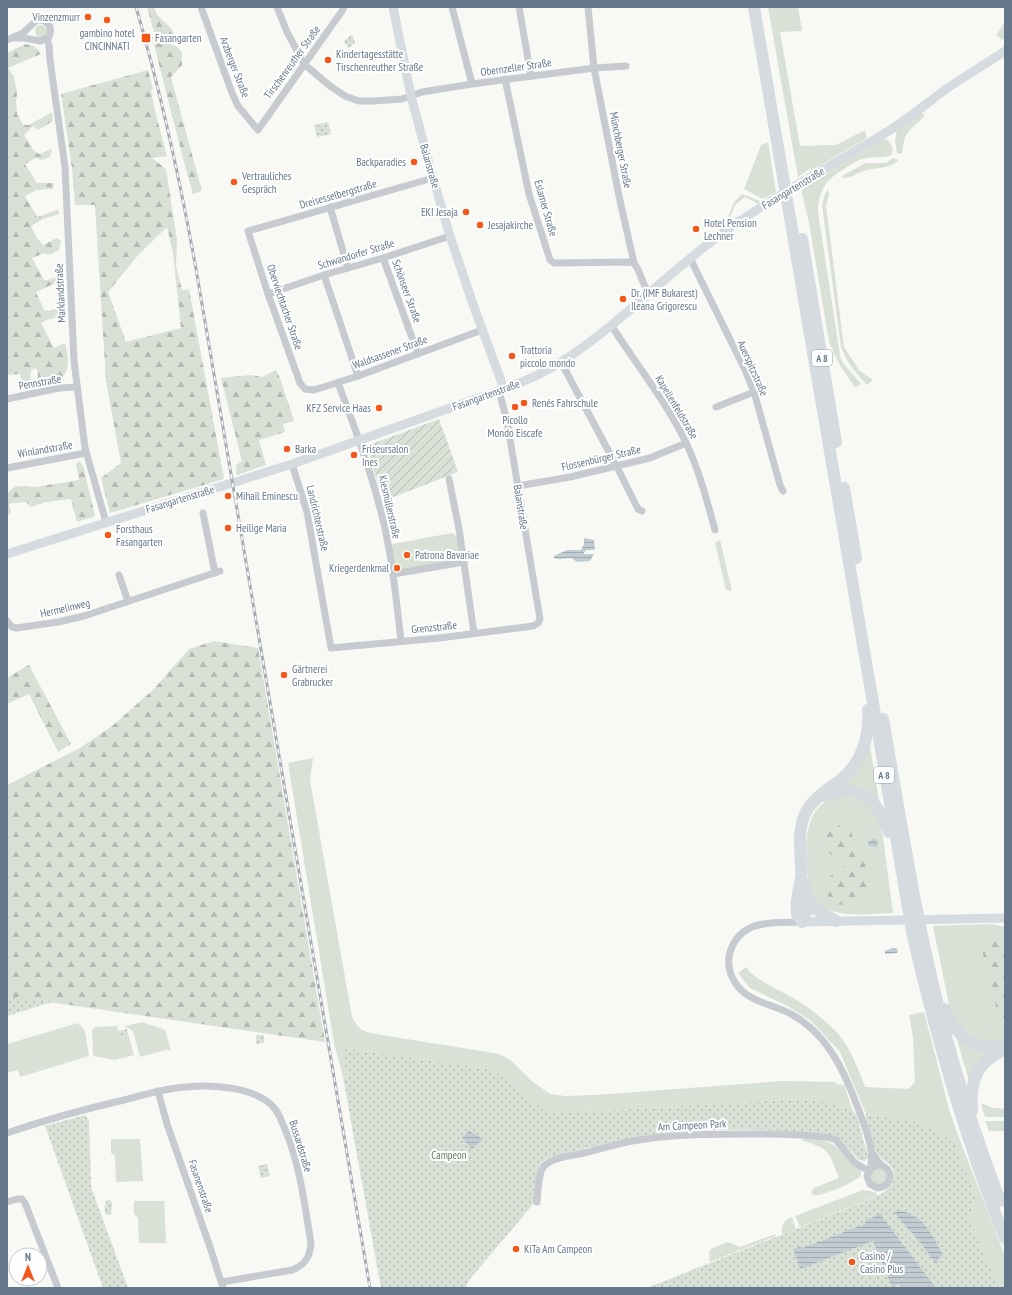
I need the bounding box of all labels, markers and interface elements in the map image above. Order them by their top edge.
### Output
place label: Vinzenzmurr [32,10,80,24]
marker: Vinzenzmurr [83,12,93,22]
marker: gambino hotel CINCINNATI [102,15,112,25]
street label: Tirschenreuther Straße [261,22,324,101]
place label: gambino hotel CINCINNATI [79,26,135,53]
place label: Fasangarten [155,31,202,45]
marker: Fasangarten [140,32,152,44]
street label: Arzberger Straße [217,35,253,100]
place label: Kindertagesstätte Tirschenreuther Straße [336,47,424,74]
marker: Kindertagesstätte Tirschenreuther Straße [323,55,333,65]
street label: Obernzeller Straße [480,55,553,79]
street label: Münchberger Straße [607,111,635,190]
street label: Balanstraße [417,142,443,190]
place label: Backparadies [356,155,406,169]
marker: Backparadies [409,157,419,167]
street label: Fasangartenstraße [759,164,827,212]
place label: Vertrauliches Gespräch [241,169,292,196]
street label: Dreisesselbergstraße [298,176,379,212]
marker: Vertrauliches Gespräch [229,177,239,187]
street label: Eslarner Straße [531,178,561,238]
place label: EKI Jesaja [421,205,458,219]
marker: EKI Jesaja [461,207,471,217]
place label: Hotel Pension Lechner [704,216,757,243]
place label: Jesajakirche [487,218,534,232]
marker: Jesajakirche [475,220,485,230]
marker: Hotel Pension Lechner [691,224,701,234]
street label: Schwandorfer Straße [316,236,396,272]
street label: Schönseer Straße [389,258,425,325]
street label: Oberviechtacher Straße [264,262,306,352]
street label: Marklandstraße [51,263,69,323]
place label: Dr. (IMF Bukarest) Ileana Grigorescu [631,286,698,313]
marker: Dr. (IMF Bukarest) Ileana Grigorescu [618,294,628,304]
street label: Waldsassener Straße [351,332,430,372]
street label: Auerspitzstraße [735,338,772,398]
place label: Trattoria piccolo mondo [520,343,576,370]
road number: A 8 [812,350,832,366]
marker: Trattoria piccolo mondo [507,351,517,361]
street label: Pennstraße [18,371,63,393]
street label: Kapellenfeldstraße [652,372,702,442]
street label: Fasangartenstraße [450,376,522,414]
place label: Renés Fahrschule [532,396,598,410]
marker: Renés Fahrschule [519,398,529,408]
place label: KFZ Service Haas [306,401,371,415]
marker: Picollo Mondo Eiscafe [510,402,520,412]
marker: KFZ Service Haas [374,403,384,413]
place label: Picollo Mondo Eiscafe [488,413,543,440]
street label: Winlandstraße [17,437,74,461]
place label: Barka [295,442,316,456]
place label: Friseursalon Ines [362,442,408,469]
street label: Flossenbürger Straße [560,442,642,474]
marker: Barka [282,444,292,454]
marker: Friseursalon Ines [349,450,359,460]
street label: Kiesmüllerstraße [376,474,404,541]
street label: Fasangartenstraße [144,482,216,516]
street label: Balanstraße [511,483,532,531]
street label: Landrichterstraße [304,484,332,553]
place label: Mihail Eminescu [236,489,298,503]
marker: Mihail Eminescu [223,491,233,501]
place label: Heilige Maria [236,521,287,535]
place label: Forsthaus Fasangarten [116,522,163,549]
marker: Heilige Maria [223,523,233,533]
marker: Forsthaus Fasangarten [103,530,113,540]
place label: Patrona Bavariae [415,548,479,562]
marker: Patrona Bavariae [402,550,412,560]
place label: Kriegerdenkmal [329,561,389,575]
marker: Kriegerdenkmal [392,563,402,573]
street label: Hermelinweg [39,595,91,621]
street label: Grenzstraße [410,618,458,636]
place label: Gärtnerei Grabrucker [292,662,333,689]
marker: Gärtnerei Grabrucker [279,670,289,680]
road number: A 8 [874,767,894,783]
street label: Am Campeon Park [657,1116,727,1134]
street label: Bussardstraße [286,1118,316,1174]
park label: Campeon [431,1148,467,1162]
street label: Fasanenstraße [185,1158,217,1215]
place label: KiTa Am Campeon [524,1242,592,1256]
marker: KiTa Am Campeon [511,1244,521,1254]
north arrow [8,1247,48,1287]
place label: Casino / Casino Plus [860,1249,904,1276]
text: N [25,1250,31,1264]
marker: Casino / Casino Plus [847,1257,857,1267]

